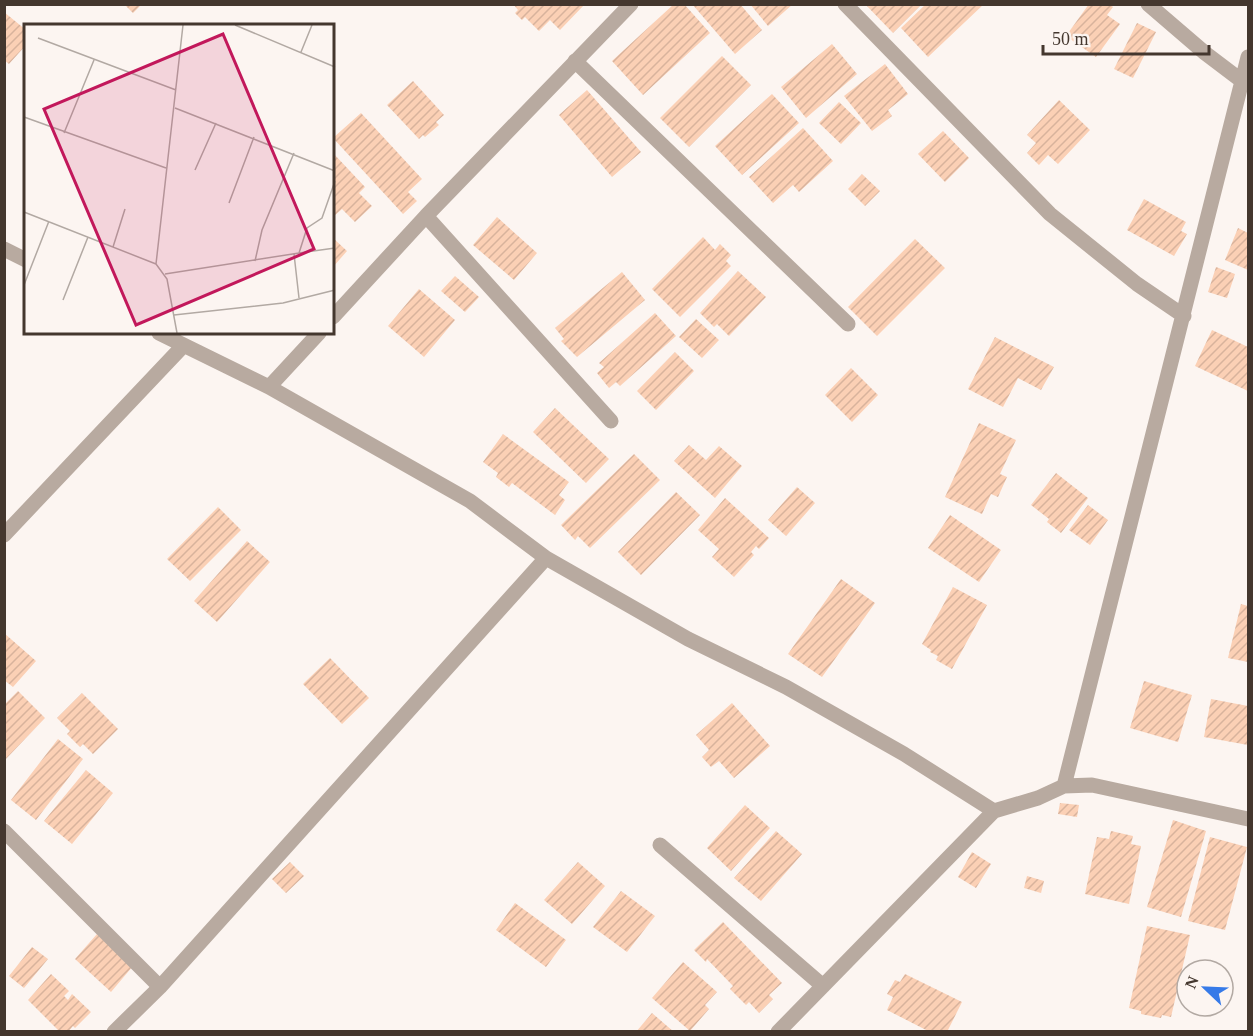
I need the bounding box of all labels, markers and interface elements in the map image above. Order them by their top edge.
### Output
scale bar [1043,18,1210,56]
inset map [24,24,334,334]
text: 50 m [1052,29,1089,49]
north arrow [1175,958,1235,1018]
text: N [1182,973,1202,991]

